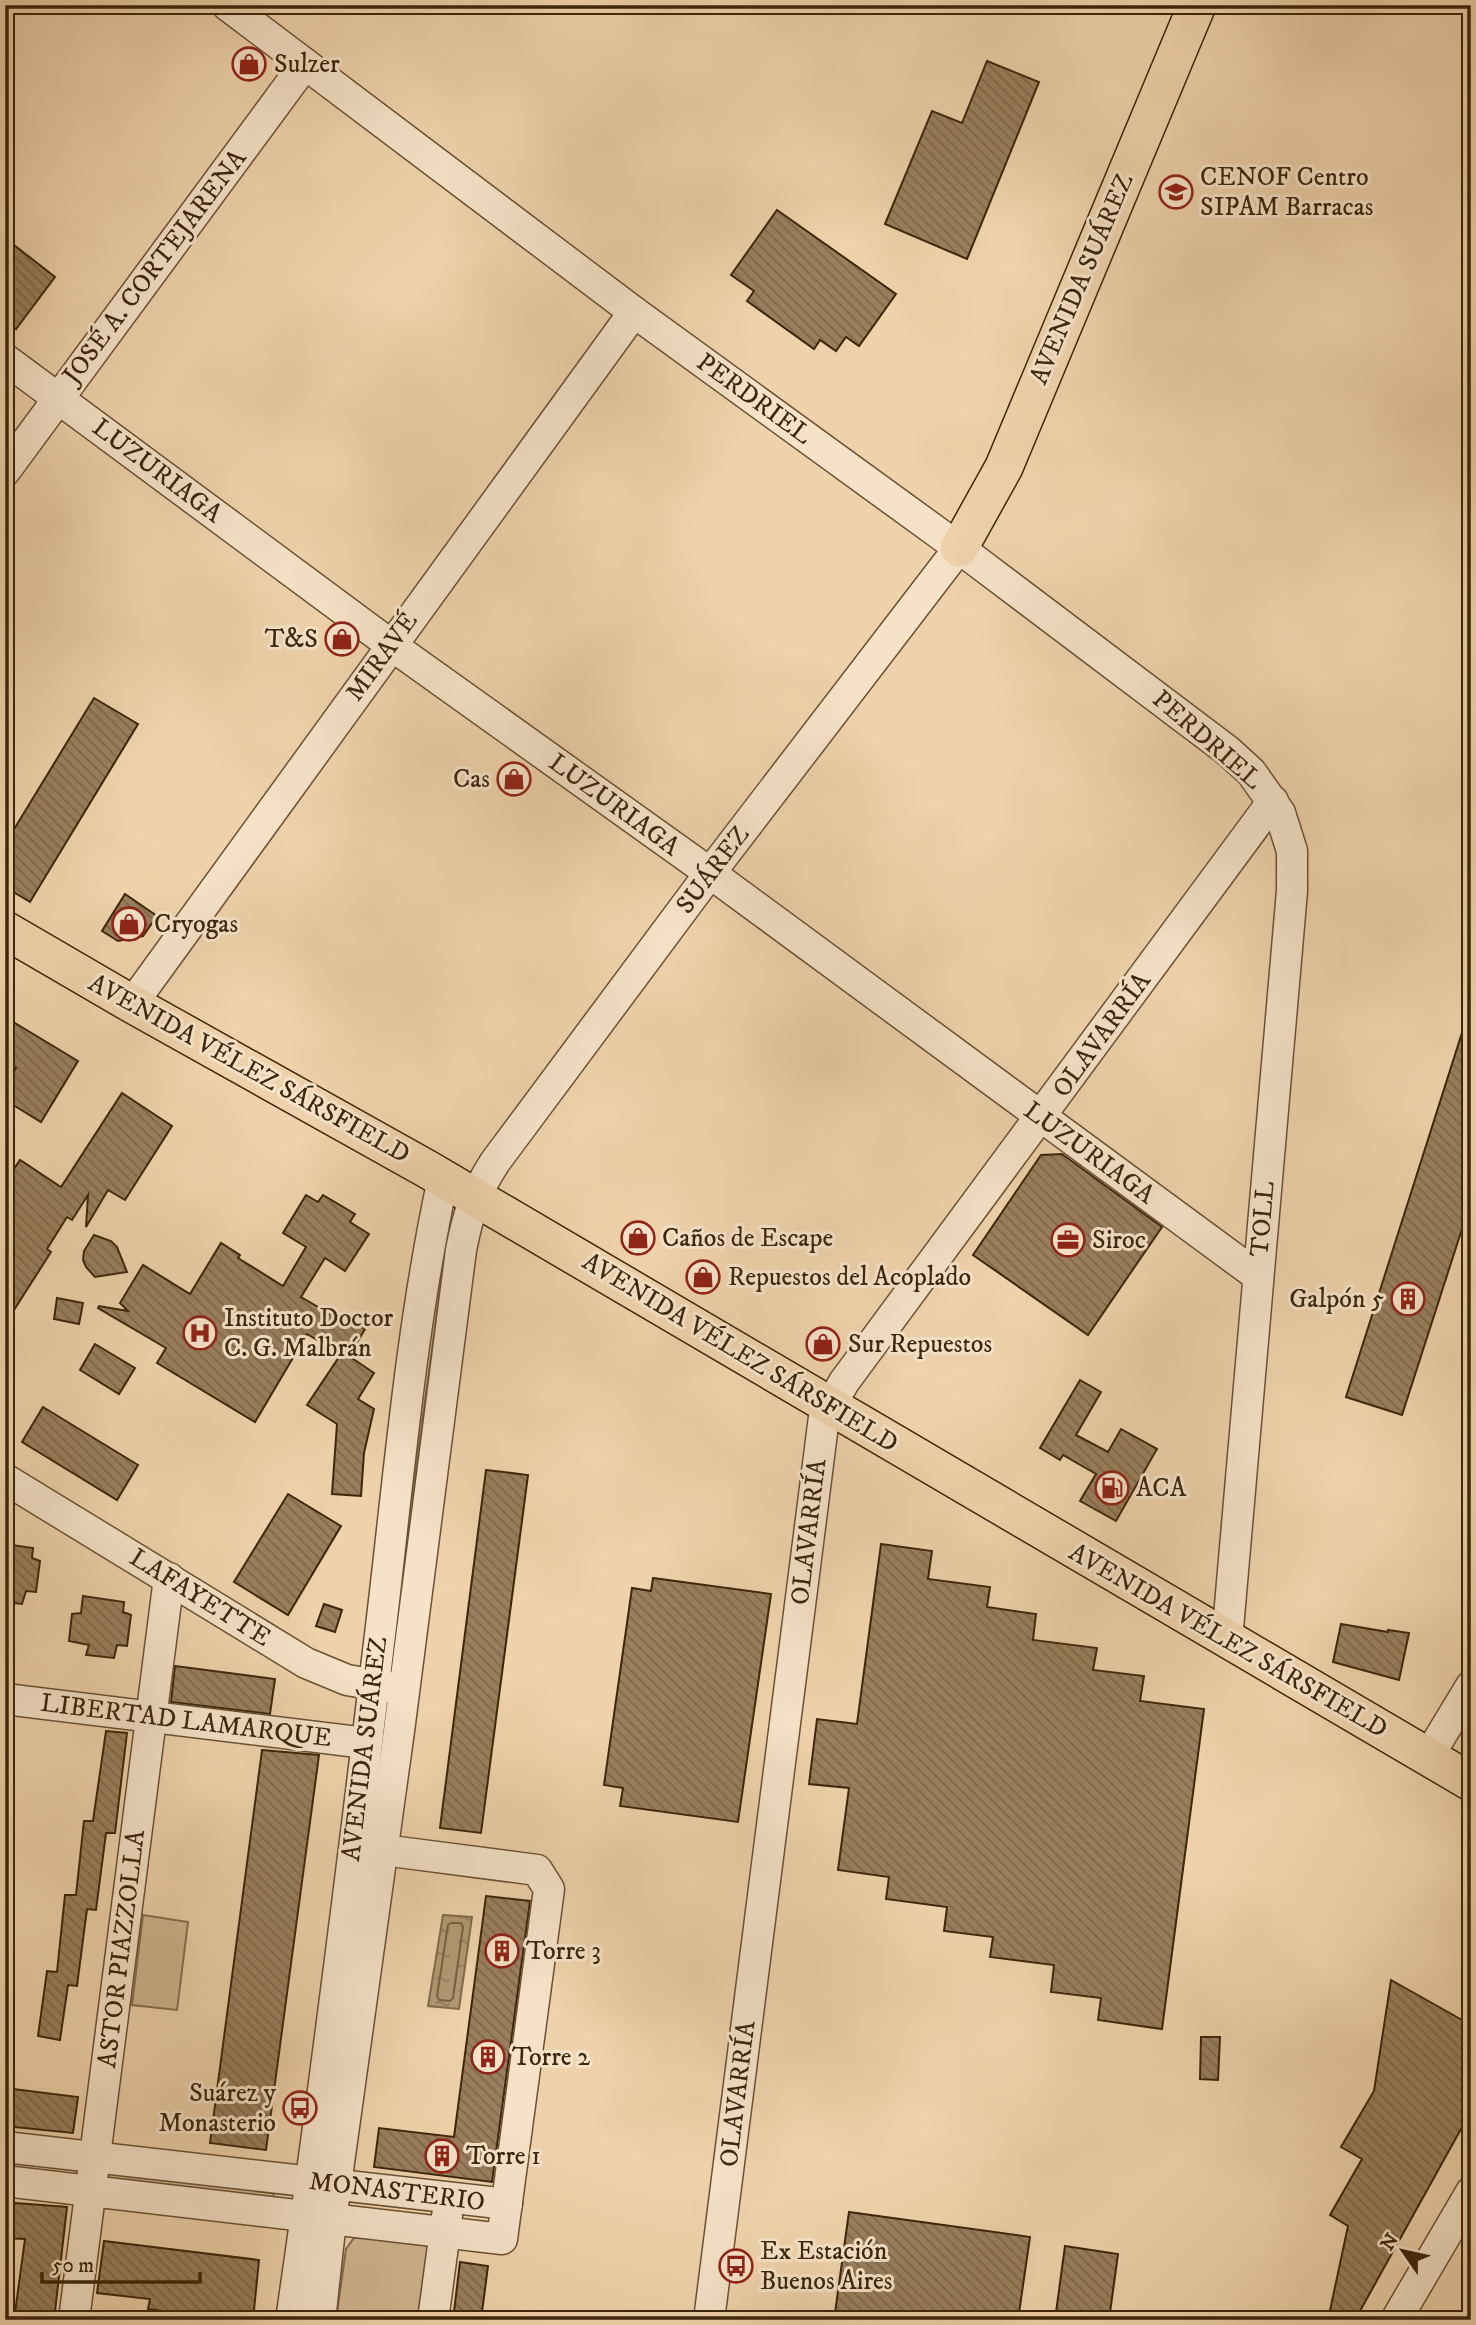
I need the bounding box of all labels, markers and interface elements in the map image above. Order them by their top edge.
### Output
shop icon: Sulzer [230,45,268,83]
place label: Sulzer [274,48,340,81]
street label: JOSÉ A. CORTEJARENA [55,143,254,393]
place label: CENOF Centro SIPAM Barracas [1200,161,1373,224]
street label: AVENIDA SUÁREZ [1022,168,1141,389]
school or university icon: CENOF Centro SIPAM Barracas [1157,173,1195,211]
street label: PERDRIEL [690,346,819,452]
street label: LUZURIAGA [85,411,229,531]
street label: MIRAVÉ [339,606,425,708]
shop icon: T&S [323,620,361,658]
place label: T&S [265,623,318,656]
street label: PERDRIEL [1145,683,1269,797]
street label: LUZURIAGA [542,746,686,864]
shop icon: Cas [495,760,533,798]
place label: Cas [453,763,490,796]
street label: SUÁREZ [668,819,757,921]
shop icon: Cryogas [110,905,148,943]
place label: Cryogas [154,908,238,941]
street label: OLAVARRÍA [1045,965,1159,1104]
street label: AVENIDA VÉLEZ SÁRSFIELD [82,966,416,1171]
street label: LUZURIAGA [1017,1094,1161,1212]
street label: TOLL [1243,1180,1283,1258]
shop icon: Caños de Escape [619,1219,657,1257]
office icon: Siroc [1049,1221,1087,1259]
place label: Caños de Escape [662,1222,833,1255]
place label: Siroc [1092,1224,1146,1257]
street label: AVENIDA VÉLEZ SÁRSFIELD [576,1245,904,1461]
shop icon: Repuestos del Acoplado [684,1258,722,1296]
place label: Repuestos del Acoplado [728,1261,971,1294]
building icon: Galpón 5 [1389,1280,1427,1318]
place label: Galpón 5 [1289,1283,1384,1316]
place label: Instituto Doctor C. G. Malbrán [224,1302,393,1365]
hospital icon: Instituto Doctor C. G. Malbrán [181,1314,219,1352]
shop icon: Sur Repuestos [804,1325,842,1363]
place label: Sur Repuestos [848,1328,992,1361]
street label: OLAVARRÍA [783,1457,834,1607]
fuel station icon: ACA [1093,1469,1131,1507]
place label: ACA [1136,1472,1187,1505]
street label: AVENIDA VÉLEZ SÁRSFIELD [1063,1535,1394,1746]
street label: LAFAYETTE [123,1541,277,1655]
street label: AVENIDA SUÁREZ [334,1635,395,1863]
street label: LIBERTAD LAMARQUE [39,1687,333,1755]
street label: ASTOR PIAZZOLLA [91,1828,153,2070]
building icon: Torre 3 [483,1932,521,1970]
place label: Torre 3 [526,1935,601,1968]
street label: OLAVARRÍA [712,2019,763,2169]
building icon: Torre 2 [469,2038,507,2076]
place label: Torre 2 [512,2041,590,2074]
place label: Suárez y Monasterio [159,2077,277,2140]
bus stop icon: Suárez y Monasterio [281,2089,319,2127]
building icon: Torre 1 [423,2137,461,2175]
place label: Torre 1 [466,2140,541,2173]
street label: MONASTERIO [307,2165,487,2219]
north arrow [1368,2216,1438,2286]
text: N [1376,2229,1404,2255]
place label: Ex Estación Buenos Aires [760,2235,893,2298]
scale bar [42,2241,200,2285]
bus stop icon: Ex Estación Buenos Aires [717,2247,755,2285]
text: 50 m [52,2253,94,2279]

